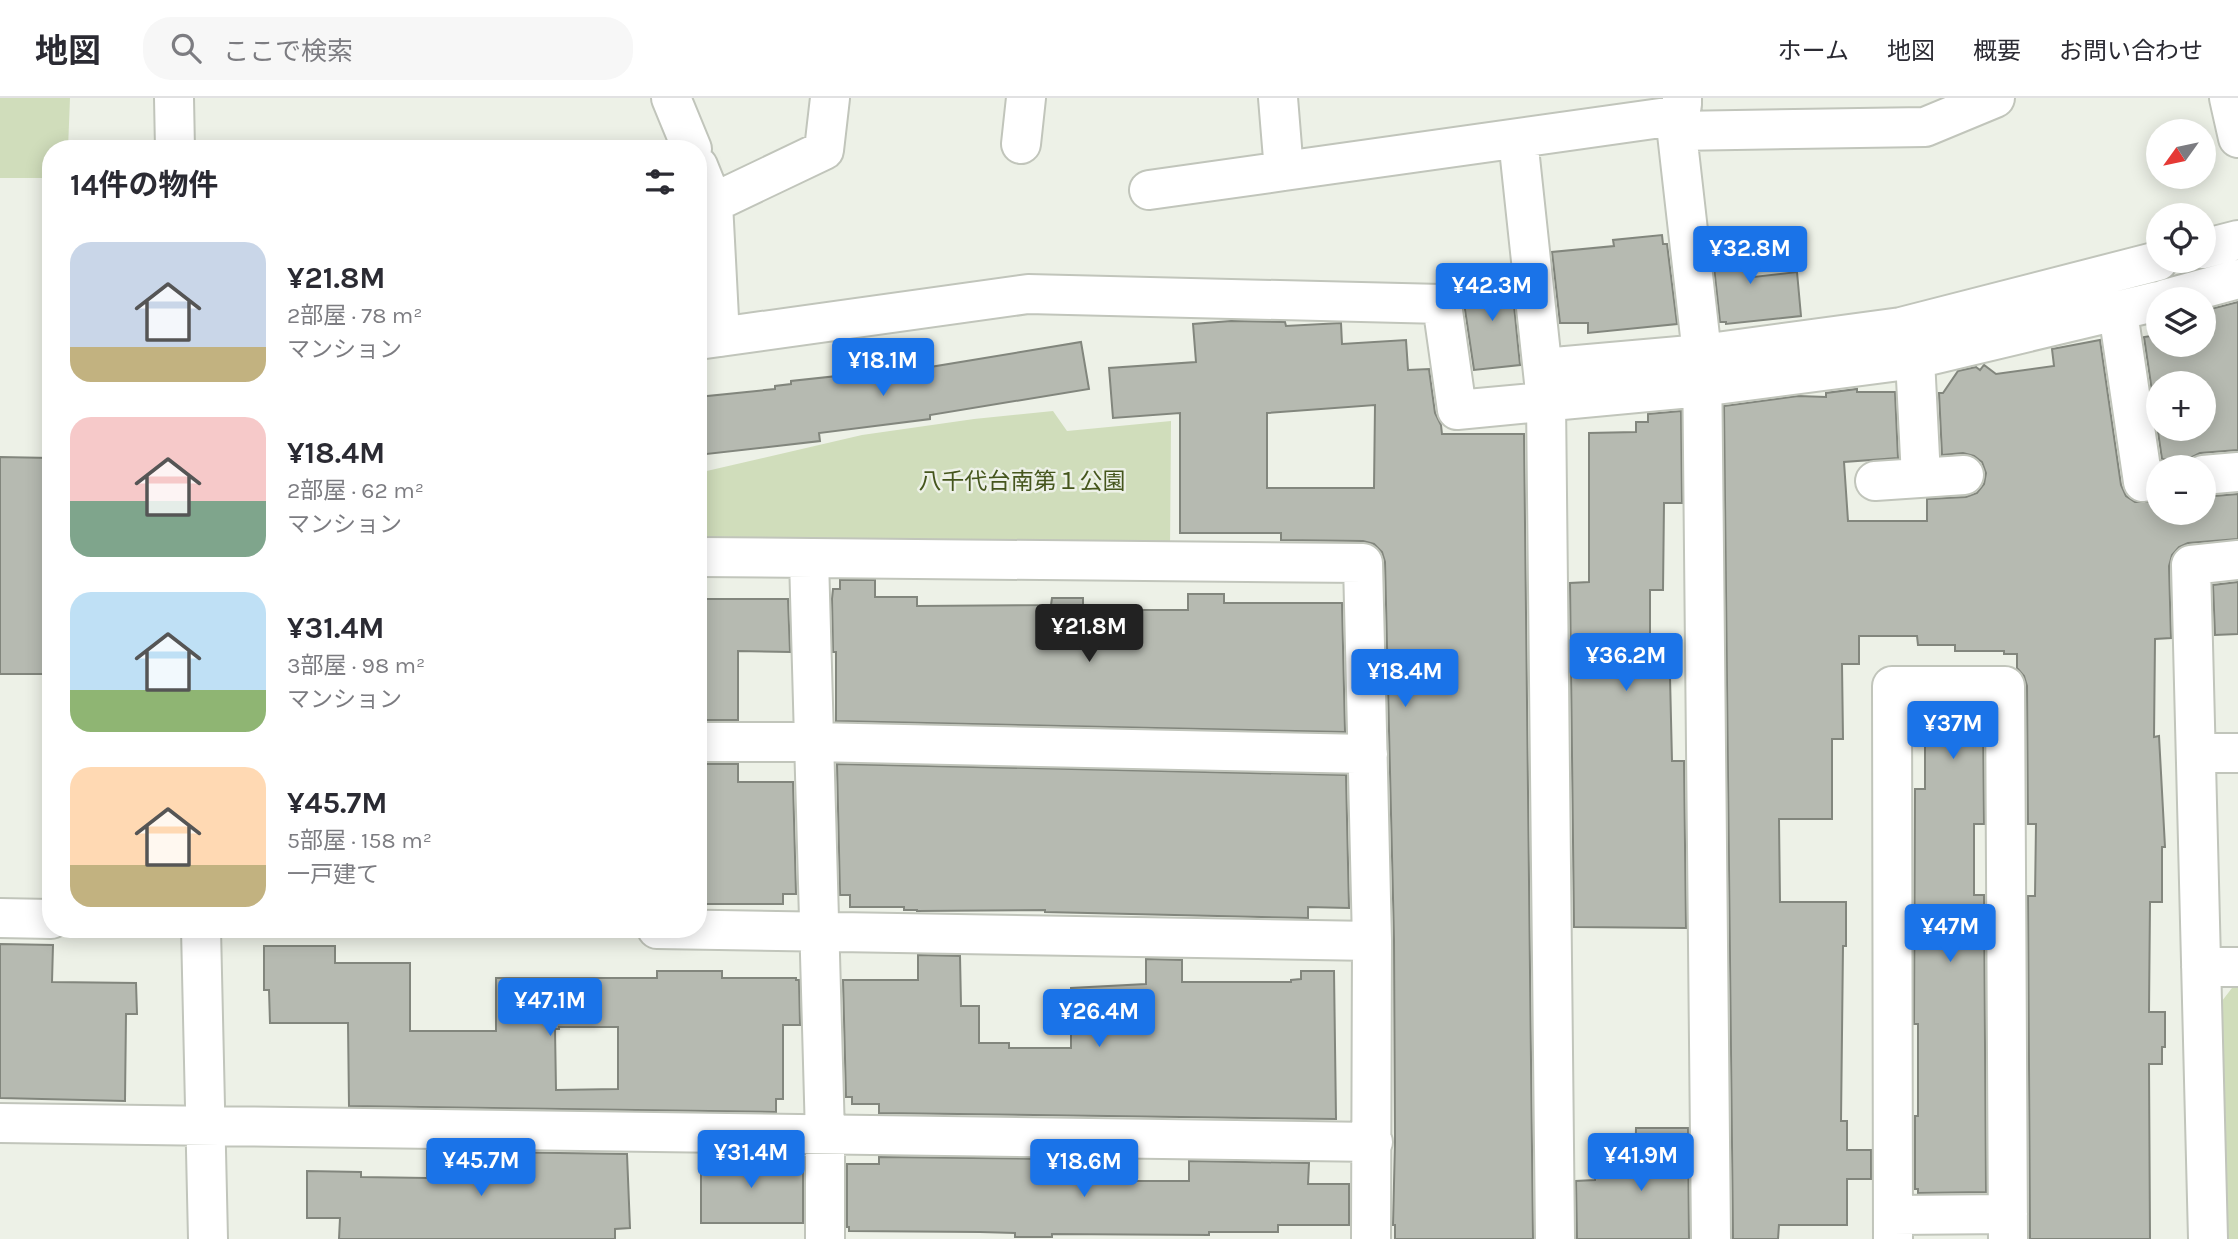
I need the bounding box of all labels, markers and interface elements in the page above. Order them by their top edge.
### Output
search box [143,17,633,80]
icon: search [167,29,205,67]
text: 地図 [35,32,101,70]
text: ここで検索 [223,36,353,67]
text: ホーム [1778,37,1849,65]
text: 地図 [1887,37,1935,65]
text: 概要 [1973,37,2021,65]
text: お問い合わせ [2059,37,2203,65]
north arrow [2146,119,2216,189]
map controls [2146,119,2216,525]
icon: filters [641,163,679,201]
text: 14件の物件 [70,167,219,203]
button: locate [2146,203,2216,273]
pin: ¥32.8M [1693,226,1807,286]
text: ¥32.8M [1709,235,1791,262]
text: ¥21.8M [287,260,386,296]
pin: ¥42.3M [1435,264,1549,323]
icon: home [126,270,210,354]
text: ¥42.3M [1452,272,1532,299]
button: layers [2146,287,2216,357]
text: 2部屋 · 78 m² [287,302,423,329]
text: マンション [287,336,402,363]
pin: ¥18.1M [826,338,940,398]
text: ¥18.1M [848,347,918,374]
button: + [2146,371,2216,441]
text: ¥18.4M [287,435,385,471]
icon: home [126,445,210,529]
button: − [2146,455,2216,525]
park label: 八千代台南第１公園 [919,468,1126,495]
text: 2部屋 · 62 m² [287,477,424,504]
text: マンション [287,511,402,538]
pin: ¥21.8M [1032,604,1146,664]
text: ¥31.4M [287,610,385,646]
text: ¥21.8M [1051,613,1127,640]
icon: home [126,620,210,704]
pin: ¥36.2M [1569,634,1683,693]
text: ¥36.2M [1586,642,1666,669]
pin: ¥18.4M [1348,650,1462,709]
text: 3部屋 · 98 m² [287,652,425,679]
text: ¥18.4M [1367,658,1443,685]
text: マンション [287,686,402,713]
pin: ¥37M [1912,702,1994,761]
text: ¥37M [1923,710,1983,737]
text: ¥45.7M [287,785,388,821]
icon: home [126,795,210,879]
text: 5部屋 · 158 m² [287,827,432,854]
text: 一戸建て [287,861,379,888]
pin: ¥47M [1909,904,1991,964]
text: ¥47M [1921,913,1979,940]
pin: ¥47.1M [493,978,607,1038]
text: ¥47.1M [514,987,586,1014]
pin: ¥26.4M [1042,990,1156,1049]
text: ¥26.4M [1059,998,1139,1025]
pin: ¥31.4M [694,1130,808,1190]
pin: ¥41.9M [1584,1134,1698,1193]
pin: ¥45.7M [424,1138,538,1198]
text: ¥31.4M [714,1139,788,1166]
pin: ¥18.6M [1027,1140,1141,1199]
text: ¥41.9M [1604,1142,1678,1169]
text: ¥45.7M [442,1147,520,1174]
text: ¥18.6M [1046,1148,1122,1175]

